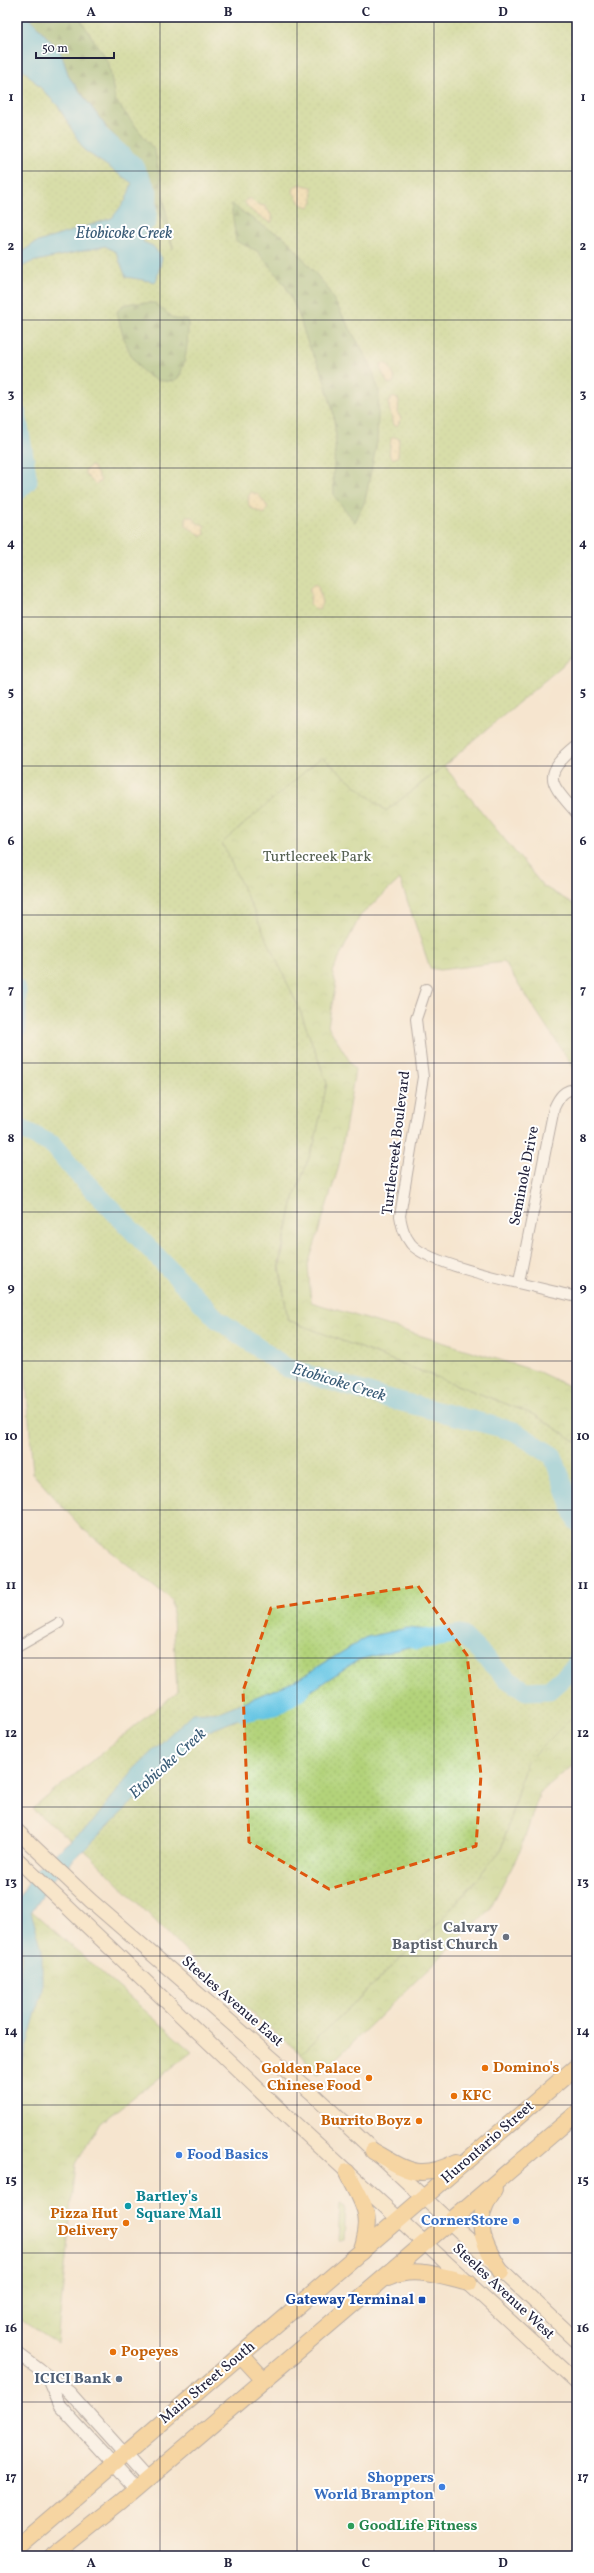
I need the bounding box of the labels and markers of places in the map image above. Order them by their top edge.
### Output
place label: Calvary Baptist Church [392,1918,499,1956]
marker: Calvary Baptist Church [501,1932,511,1942]
place label: Domino's [493,2058,559,2079]
place label: Golden Palace Chinese Food [261,2059,361,2097]
marker: Domino's [480,2063,490,2073]
marker: Golden Palace Chinese Food [364,2073,374,2083]
place label: KFC [462,2086,492,2107]
marker: KFC [449,2091,459,2101]
place label: Burrito Boyz [321,2111,411,2132]
marker: Burrito Boyz [414,2116,424,2126]
place label: Food Basics [187,2145,268,2166]
marker: Food Basics [174,2150,184,2160]
place label: Bartley's Square Mall [136,2187,221,2225]
marker: Bartley's Square Mall [123,2201,133,2211]
place label: Pizza Hut Delivery [50,2204,119,2242]
place label: CornerStore [421,2211,508,2232]
marker: CornerStore [511,2216,521,2226]
marker: Pizza Hut Delivery [121,2218,131,2228]
place label: Gateway Terminal [286,2290,414,2311]
marker: Gateway Terminal [417,2295,427,2305]
place label: Popeyes [121,2342,179,2363]
marker: Popeyes [108,2347,118,2357]
place label: ICICI Bank [34,2369,111,2390]
marker: ICICI Bank [114,2374,124,2384]
place label: Shoppers World Brampton [314,2468,434,2506]
marker: Shoppers World Brampton [437,2482,447,2492]
place label: GoodLife Fitness [359,2516,477,2537]
marker: GoodLife Fitness [346,2521,356,2531]

